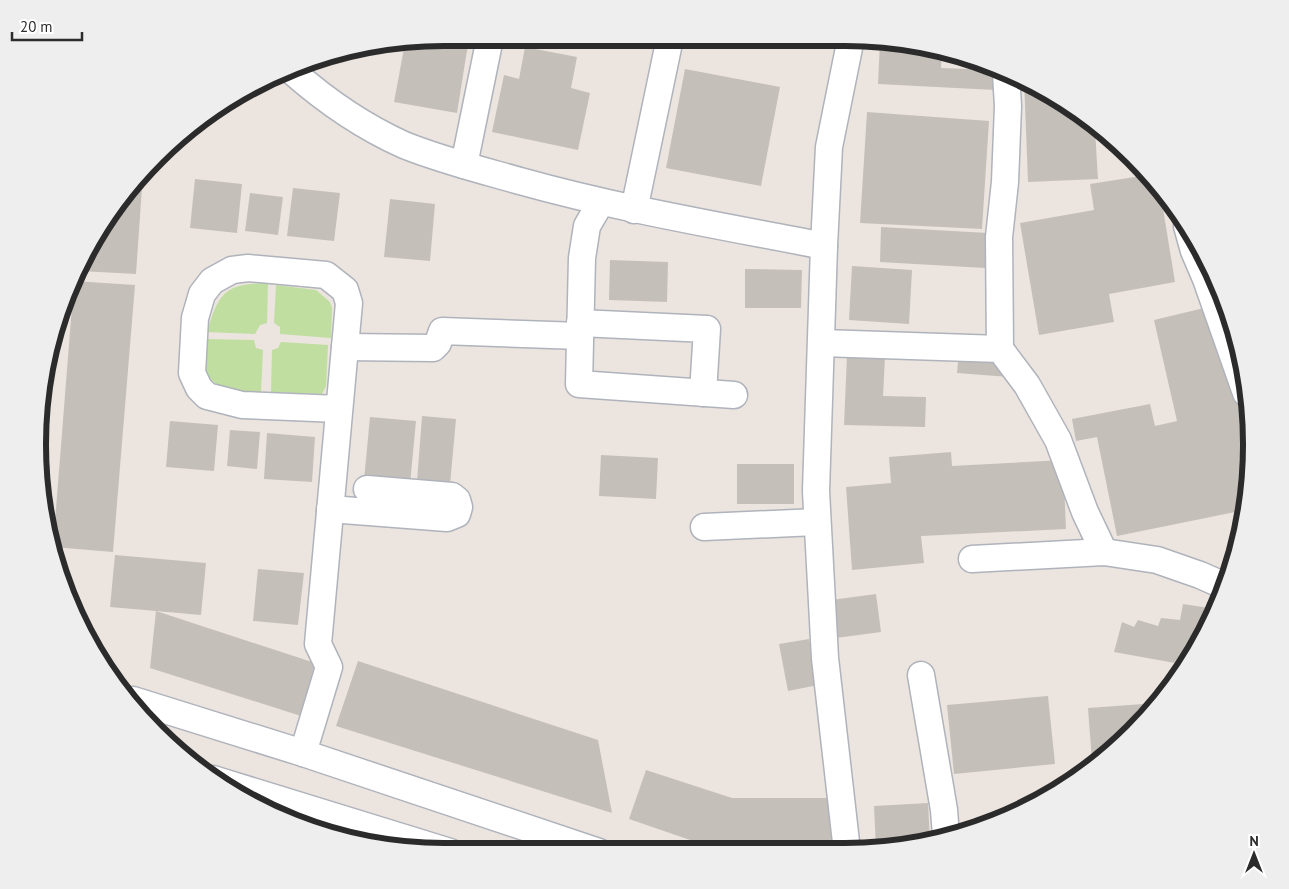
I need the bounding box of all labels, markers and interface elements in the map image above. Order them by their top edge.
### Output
scale bar [12,10,82,42]
text: 20 m [20,17,53,36]
north arrow [1229,829,1279,879]
text: N [1249,832,1259,850]

